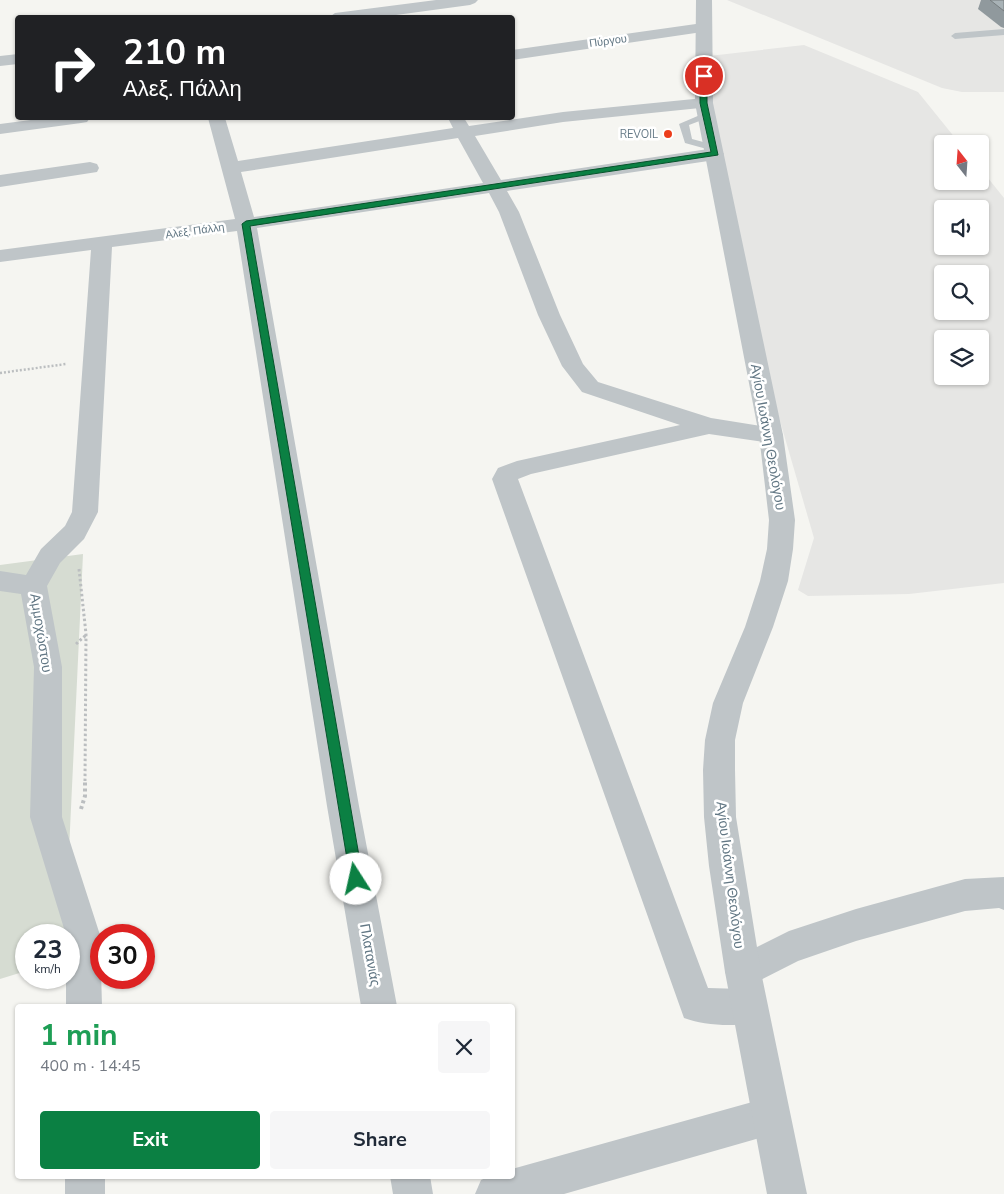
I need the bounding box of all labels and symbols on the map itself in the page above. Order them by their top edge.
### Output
street label: Πύργου [588,31,628,51]
pin [683,55,725,97]
place label: REVOIL [620,127,658,142]
marker: REVOIL [662,128,674,140]
north arrow [934,135,989,190]
street label: Αλεξ. Πάλλη [165,219,225,243]
street label: Αγίου Ιωάννη Θεολόγου [746,362,790,512]
street label: Αμμοχώστου [25,592,57,674]
street label: Αγίου Ιωάννη Θεολόγου [712,800,748,950]
position arrow [329,852,381,904]
street label: Πλατανιάς [355,922,385,988]
speed limit sign: 30 [90,924,155,989]

